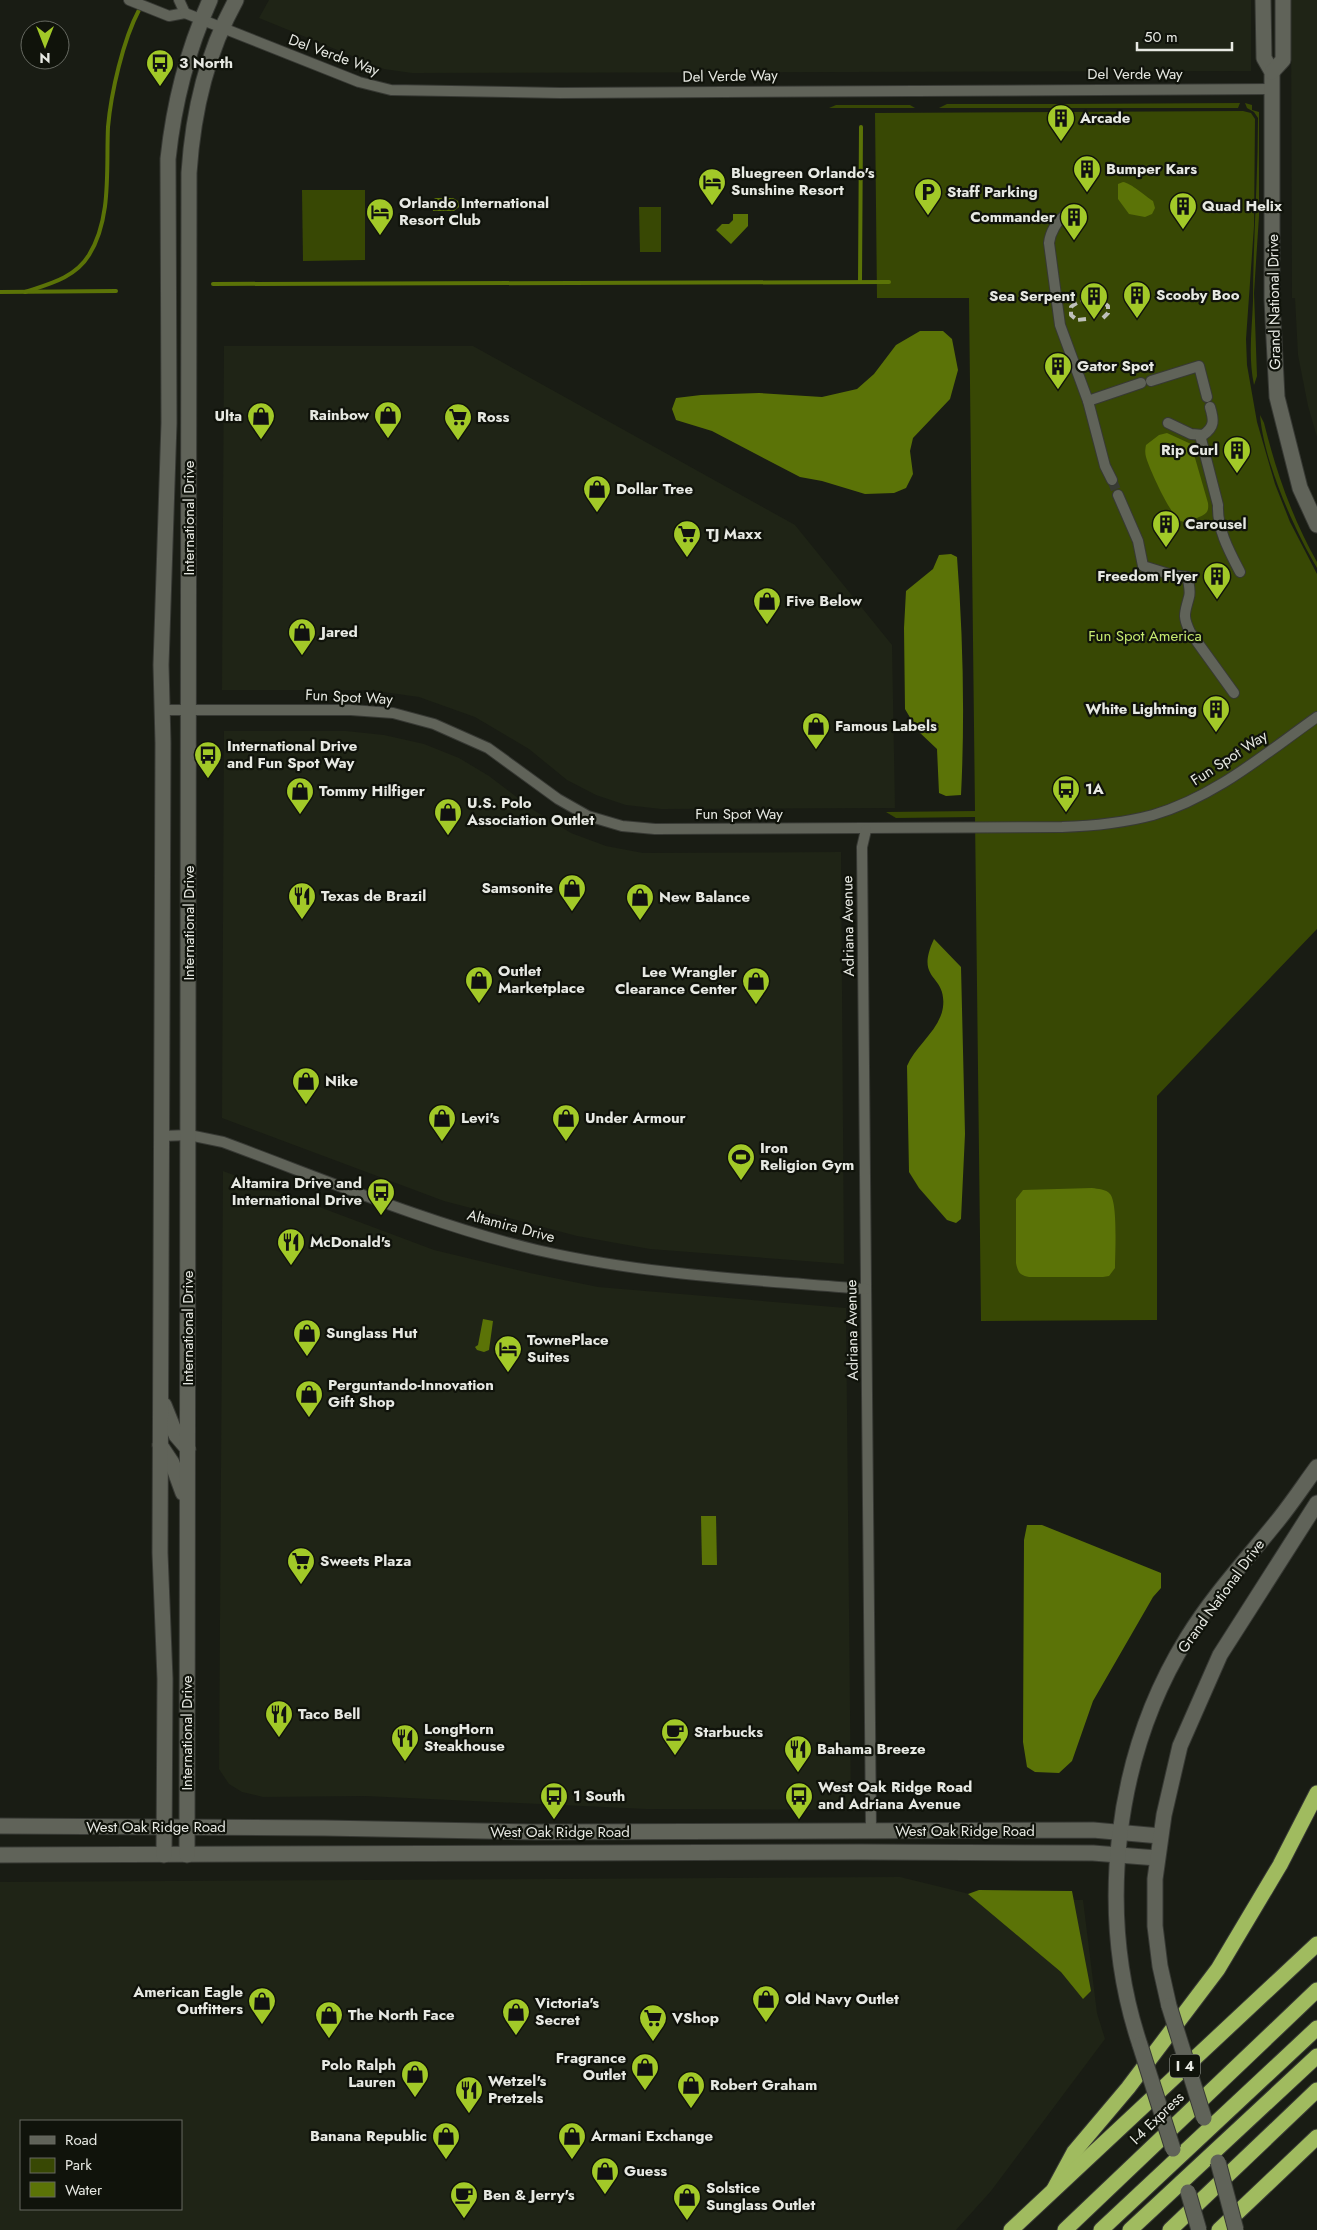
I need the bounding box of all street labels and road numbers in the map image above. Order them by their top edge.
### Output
street label: Del Verde Way [285,28,383,82]
street label: Del Verde Way [1087,63,1183,85]
street label: Del Verde Way [682,64,778,88]
street label: Grand National Drive [1262,234,1286,370]
street label: International Drive [178,460,200,576]
street label: Fun Spot Way [305,684,394,710]
street label: Fun Spot Way [1186,725,1272,791]
street label: Fun Spot Way [695,803,783,825]
street label: International Drive [178,865,200,981]
street label: Adriana Avenue [836,875,860,977]
street label: Altamira Drive [465,1204,558,1248]
street label: International Drive [177,1270,199,1386]
street label: Adriana Avenue [840,1279,864,1381]
street label: Grand National Drive [1172,1534,1270,1657]
street label: International Drive [176,1675,198,1791]
street label: West Oak Ridge Road [86,1816,226,1838]
street label: West Oak Ridge Road [895,1820,1035,1842]
street label: West Oak Ridge Road [490,1821,630,1843]
road number: I 4 [1170,2054,1200,2078]
street label: I-4 Express [1125,2087,1189,2149]

